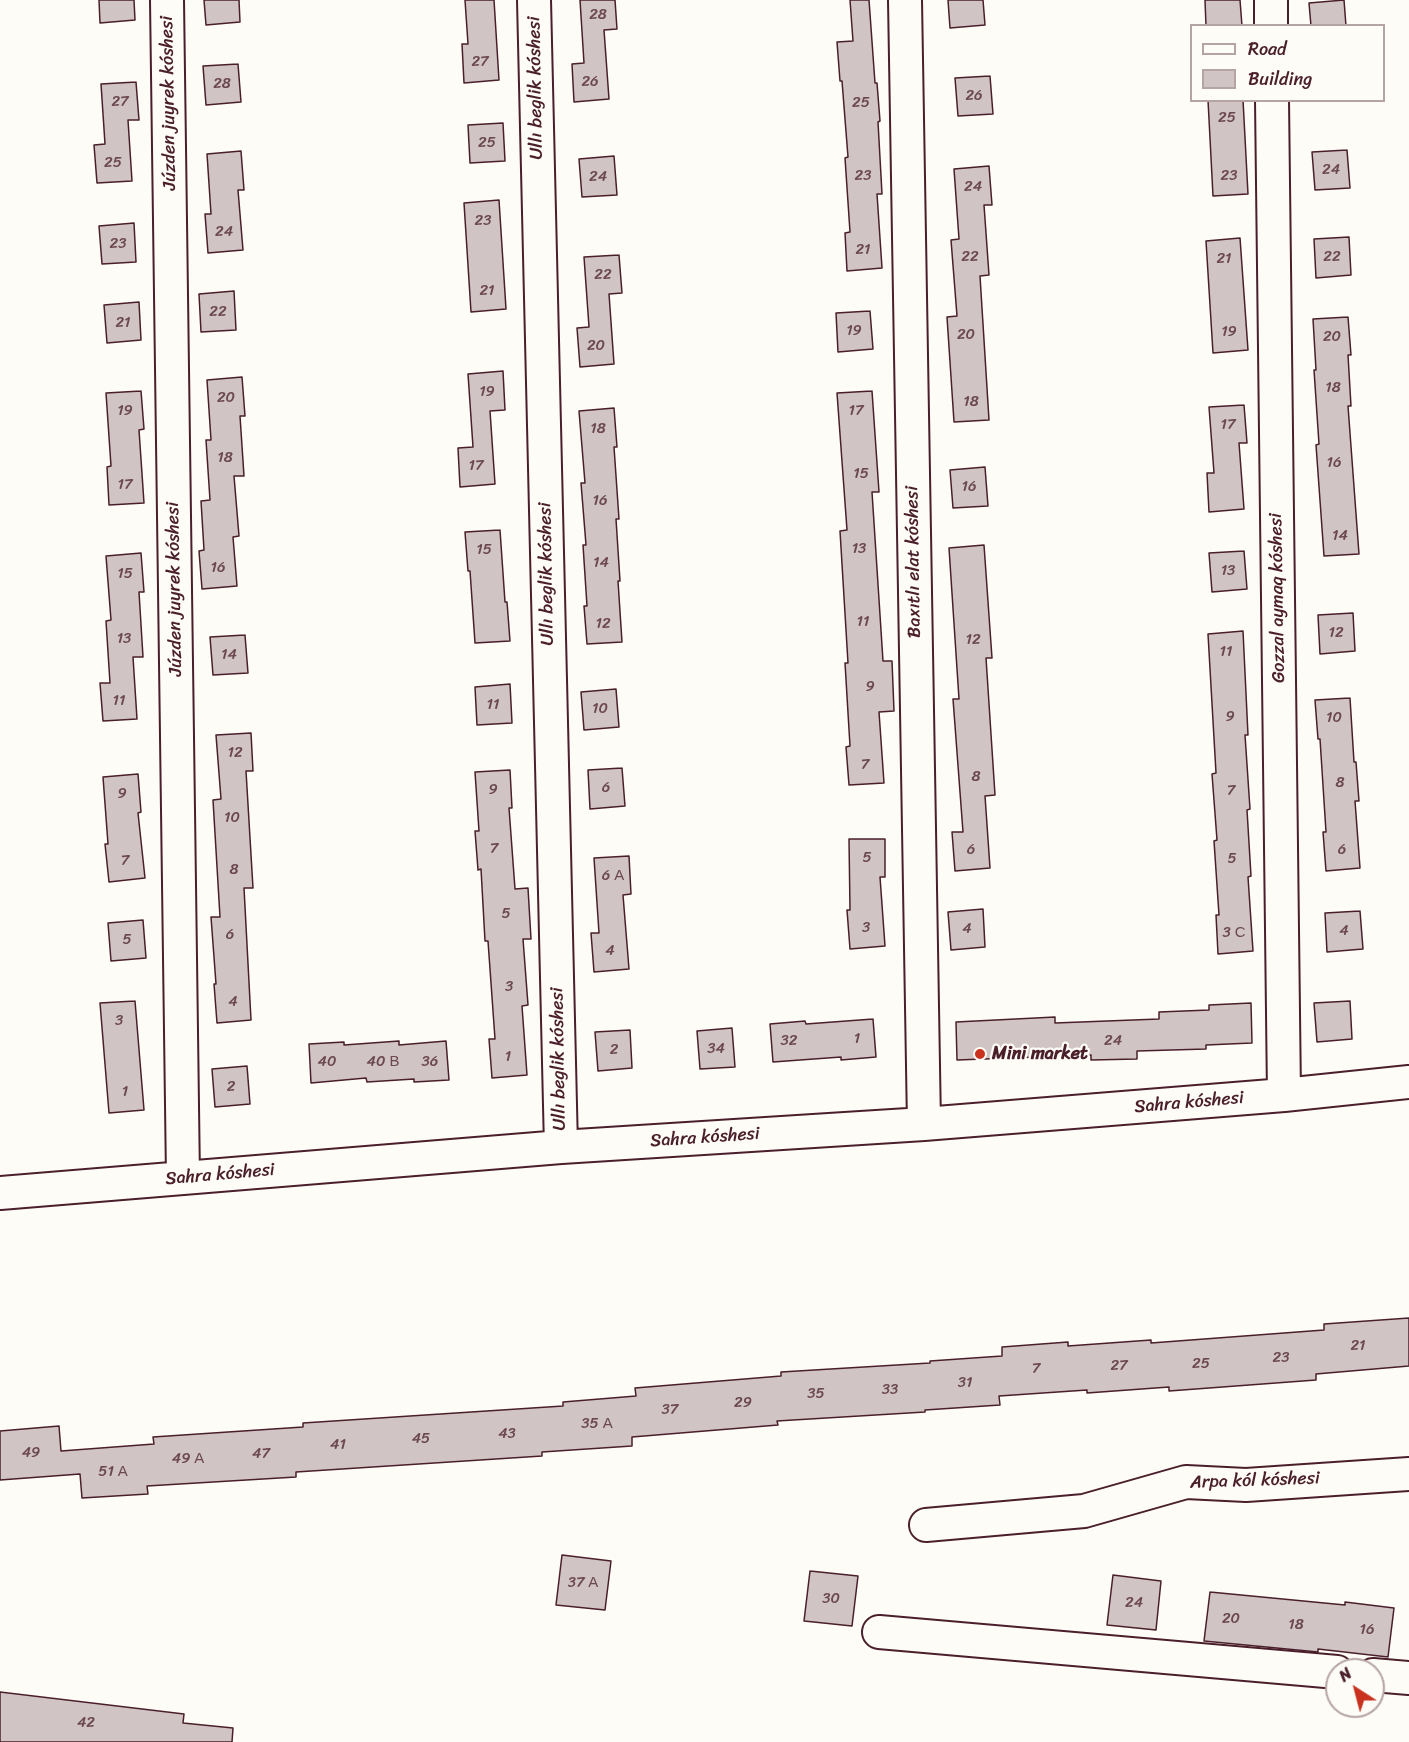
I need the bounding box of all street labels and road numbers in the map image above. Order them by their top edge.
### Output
street label: Júzden juyrek kóshesi [157,16,181,190]
street label: Ullı beglik kóshesi [524,16,548,160]
street label: Baxıtlı elat kóshesi [902,486,926,638]
street label: Júzden juyrek kóshesi [163,502,187,676]
street label: Ullı beglik kóshesi [535,502,559,646]
street label: Gozzal aymaq kóshesi [1266,513,1290,683]
street label: Ullı beglik kóshesi [547,987,571,1131]
street label: Sahra kóshesi [1133,1087,1245,1119]
street label: Sahra kóshesi [649,1123,761,1153]
street label: Sahra kóshesi [164,1159,276,1191]
street label: Arpa kól kóshesi [1190,1468,1320,1494]

